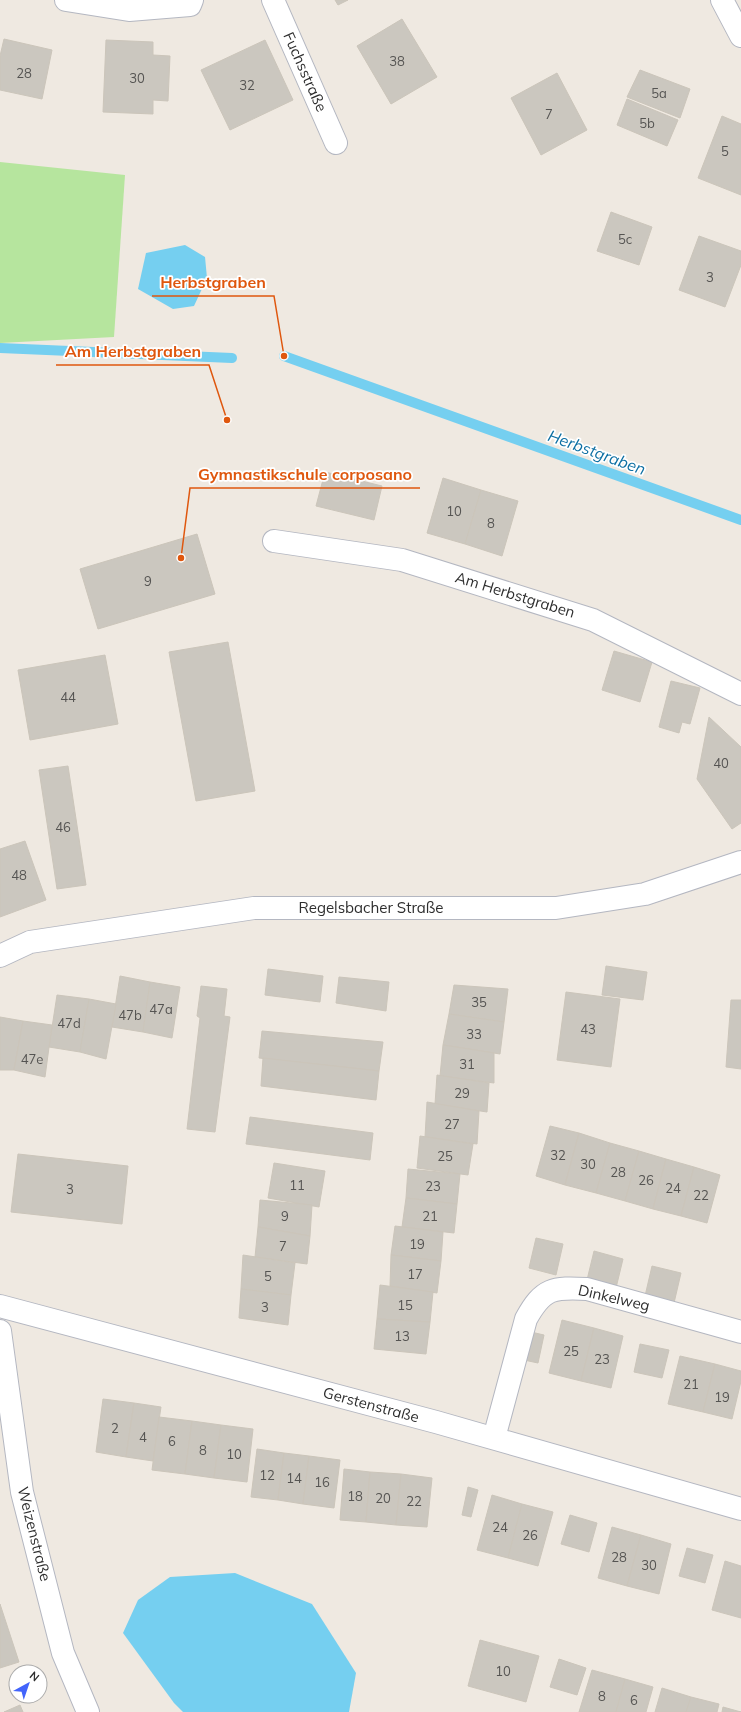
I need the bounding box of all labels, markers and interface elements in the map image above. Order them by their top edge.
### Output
street label: Fuchsstraße [279,29,331,115]
house number: 38 [389,53,405,69]
house number: 28 [16,65,32,81]
house number: 30 [129,70,145,86]
house number: 32 [239,77,255,93]
house number: 5a [651,85,667,101]
house number: 7 [545,106,553,122]
house number: 5b [639,115,655,131]
house number: 5 [721,143,729,159]
house number: 5c [618,231,632,247]
callout: Herbstgraben [152,268,274,296]
house number: 3 [706,269,714,285]
text: Herbstgraben [160,272,266,292]
callout: Am Herbstgraben [56,337,209,365]
text: Am Herbstgraben [65,341,201,361]
water label: Herbstgraben [545,425,649,479]
callout: Gymnastikschule corposano [190,460,420,488]
text: Gymnastikschule corposano [198,464,412,484]
house number: 10 [446,503,462,519]
house number: 8 [487,515,495,531]
street label: Am Herbstgraben [453,567,577,622]
house number: 9 [144,573,152,589]
house number: 44 [60,689,76,705]
house number: 40 [713,755,729,771]
house number: 46 [55,819,71,835]
house number: 48 [11,867,27,883]
street label: Regelsbacher Straße [299,898,443,917]
house number: 35 [471,994,487,1010]
house number: 47a [149,1001,173,1017]
house number: 47b [118,1007,142,1023]
house number: 47d [57,1015,81,1031]
house number: 43 [580,1021,596,1037]
house number: 33 [466,1026,482,1042]
house number: 47e [21,1051,43,1067]
house number: 31 [459,1056,475,1072]
house number: 29 [454,1085,470,1101]
house number: 27 [444,1116,460,1132]
house number: 32 [550,1147,566,1163]
house number: 25 [437,1148,453,1164]
house number: 30 [580,1156,596,1172]
house number: 28 [610,1164,626,1180]
house number: 26 [638,1172,654,1188]
house number: 11 [289,1177,305,1193]
house number: 23 [425,1178,441,1194]
house number: 24 [665,1180,681,1196]
house number: 3 [66,1181,74,1197]
house number: 22 [693,1187,709,1203]
house number: 9 [281,1208,289,1224]
house number: 21 [422,1208,438,1224]
house number: 19 [409,1236,425,1252]
house number: 7 [279,1238,287,1254]
house number: 17 [407,1266,423,1282]
house number: 5 [264,1268,272,1284]
street label: Dinkelweg [576,1280,652,1315]
house number: 15 [397,1297,413,1313]
house number: 3 [261,1299,269,1315]
house number: 13 [394,1328,410,1344]
house number: 25 [563,1343,579,1359]
house number: 23 [594,1351,610,1367]
house number: 21 [683,1376,699,1392]
street label: Gerstenstraße [321,1383,421,1426]
house number: 19 [714,1389,730,1405]
house number: 2 [111,1420,119,1436]
house number: 4 [139,1429,147,1445]
house number: 6 [168,1433,176,1449]
house number: 8 [199,1442,207,1458]
house number: 10 [226,1446,242,1462]
house number: 12 [259,1467,275,1483]
house number: 14 [286,1470,302,1486]
house number: 16 [314,1474,330,1490]
street label: Weizenstraße [14,1485,55,1583]
house number: 18 [347,1488,363,1504]
house number: 20 [375,1490,391,1506]
house number: 22 [406,1493,422,1509]
house number: 24 [492,1519,508,1535]
house number: 26 [522,1527,538,1543]
house number: 28 [611,1549,627,1565]
house number: 30 [641,1557,657,1573]
house number: 10 [495,1663,511,1679]
north arrow [8,1664,48,1704]
text: N [27,1668,42,1684]
house number: 8 [598,1688,606,1704]
house number: 6 [630,1692,638,1708]

